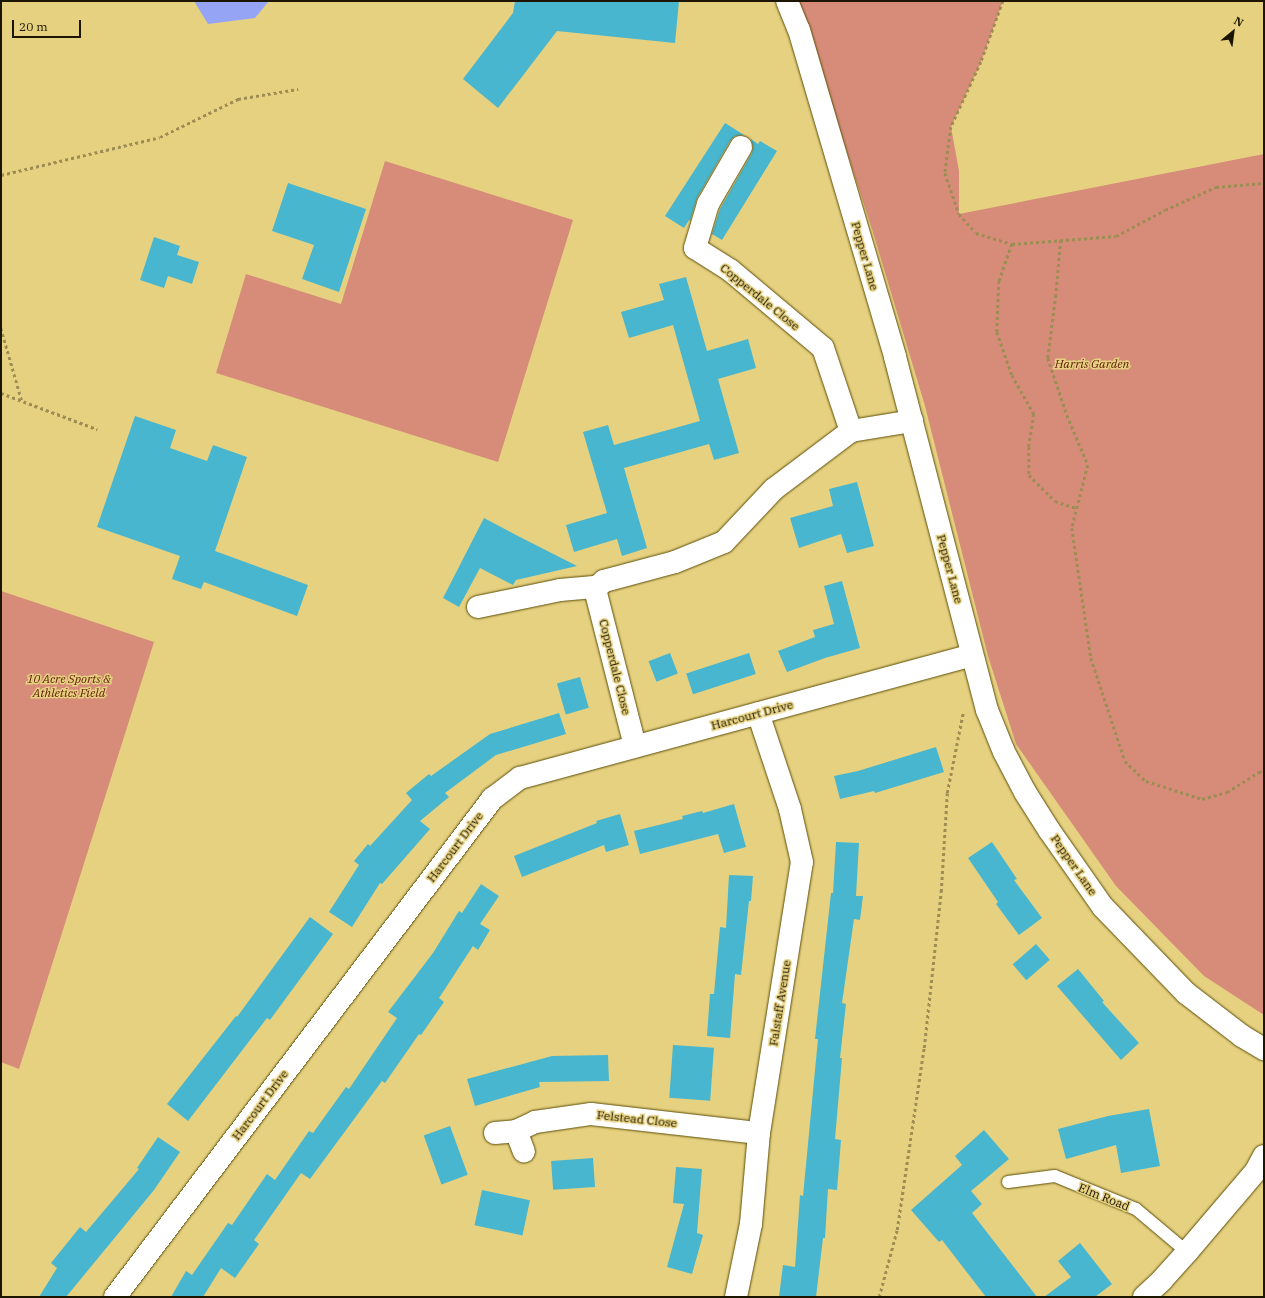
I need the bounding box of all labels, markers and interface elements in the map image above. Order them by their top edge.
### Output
scale bar [14,12,83,38]
north arrow [1213,12,1253,52]
text: N [1232,13,1246,30]
text: 20 m [19,19,48,34]
street label: Pepper Lane [848,220,882,292]
street label: Copperdale Close [717,261,803,333]
park label: Harris Garden [1055,357,1129,371]
street label: Pepper Lane [934,533,966,605]
street label: Copperdale Close [596,618,634,716]
park label: 10 Acre Sports & Athletics Field [27,672,111,700]
street label: Harcourt Drive [709,697,795,733]
street label: Harcourt Drive [424,809,486,885]
street label: Pepper Lane [1048,832,1100,898]
street label: Falstaff Avenue [766,959,794,1047]
street label: Harcourt Drive [229,1067,291,1143]
street label: Felstead Close [596,1108,678,1130]
street label: Elm Road [1076,1180,1132,1214]

